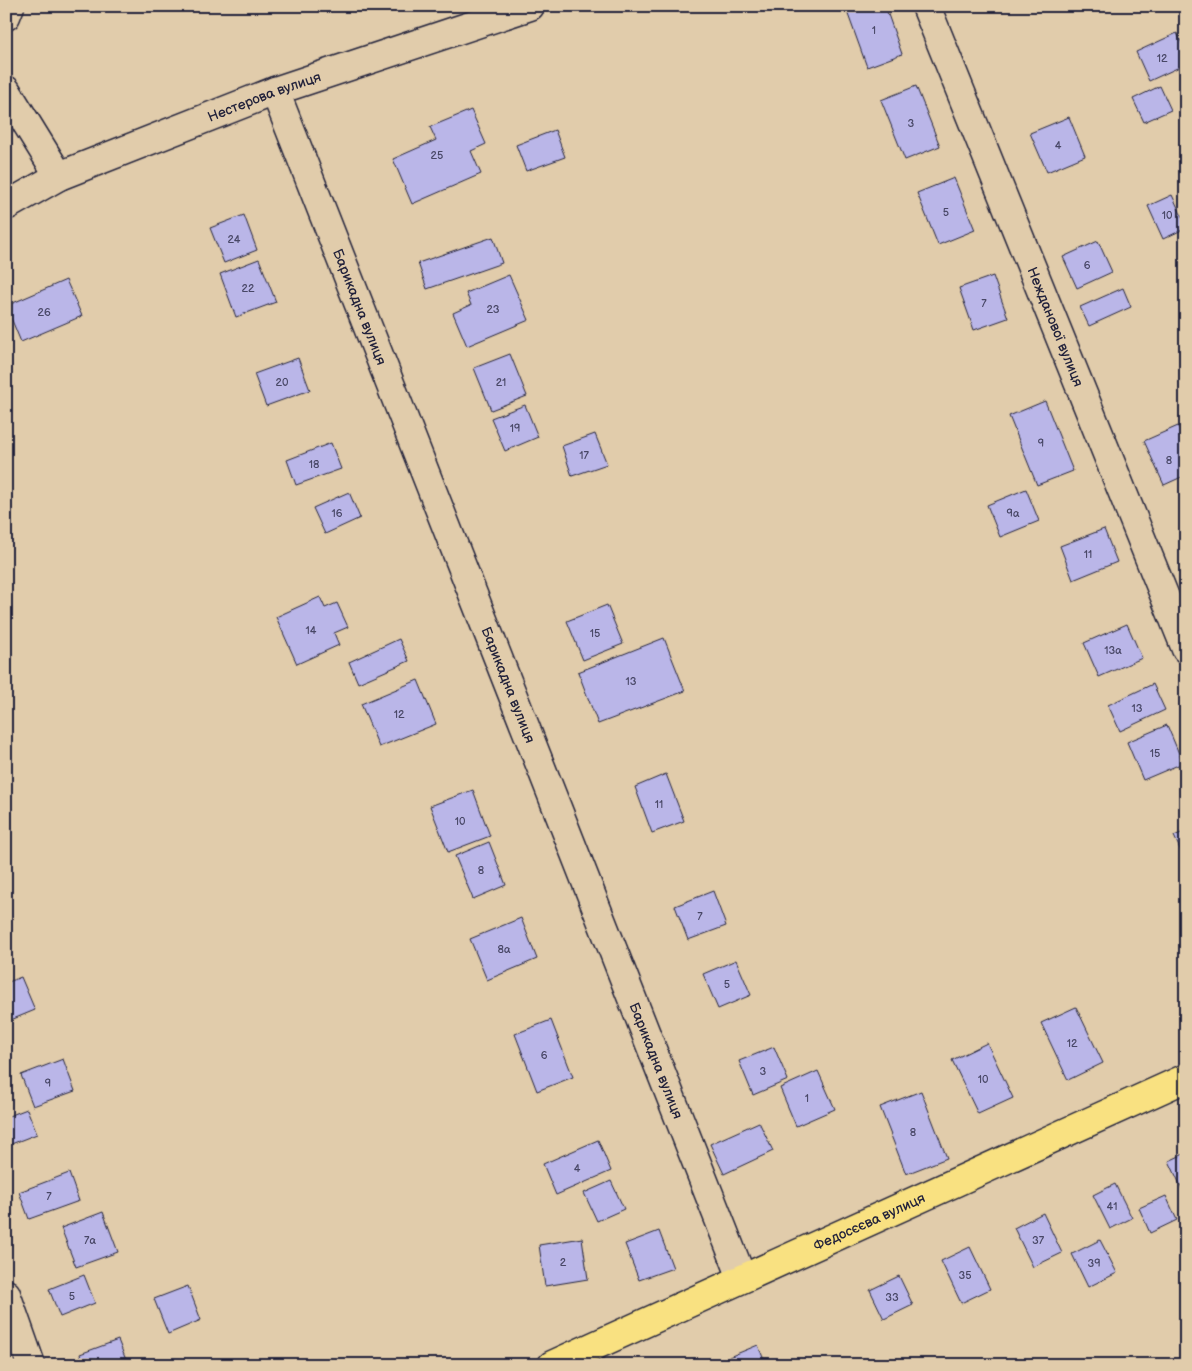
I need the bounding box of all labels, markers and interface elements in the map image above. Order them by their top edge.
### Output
house number: 1 [872,24,876,37]
house number: 12 [1157,52,1168,65]
street label: Нестерова вулиця [205,68,323,126]
house number: 3 [908,117,915,130]
house number: 4 [1055,139,1062,152]
house number: 25 [431,149,443,162]
house number: 5 [943,206,949,219]
house number: 10 [1162,209,1173,222]
house number: 24 [227,233,241,246]
street label: Барикадна вулиця [329,247,390,368]
house number: 6 [1084,259,1091,272]
street label: Нежданової вулиця [1023,265,1087,389]
house number: 22 [242,282,255,295]
house number: 7 [981,297,987,310]
house number: 23 [486,303,500,316]
house number: 26 [37,306,51,319]
house number: 20 [276,376,289,389]
house number: 21 [496,376,506,389]
house number: 19 [510,422,520,435]
house number: 9 [1038,437,1044,450]
house number: 17 [579,449,589,462]
house number: 8 [1166,454,1172,467]
house number: 18 [309,458,319,471]
house number: 16 [332,507,343,520]
house number: 9а [1007,507,1020,520]
house number: 11 [1084,548,1092,561]
house number: 14 [306,624,317,637]
street label: Барикадна вулиця [478,624,539,746]
house number: 15 [590,627,600,640]
house number: 13а [1104,644,1122,657]
house number: 13 [625,675,637,688]
house number: 13 [1131,702,1143,715]
house number: 12 [394,708,405,721]
house number: 15 [1150,747,1160,760]
house number: 11 [655,798,663,811]
house number: 10 [455,815,466,828]
house number: 8 [478,864,484,877]
house number: 7 [697,910,703,923]
house number: 8а [498,943,511,956]
house number: 5 [724,978,730,991]
street label: Барикадна вулиця [626,1000,687,1122]
house number: 12 [1067,1037,1078,1050]
house number: 6 [541,1049,548,1062]
house number: 3 [760,1065,767,1078]
house number: 10 [978,1073,989,1086]
house number: 9 [45,1077,51,1090]
house number: 1 [805,1092,809,1105]
house number: 8 [910,1126,916,1139]
house number: 4 [574,1162,581,1175]
street label: Федосєєва вулиця [811,1189,928,1255]
house number: 7 [46,1190,52,1203]
house number: 41 [1107,1200,1117,1213]
house number: 7а [84,1234,96,1247]
house number: 37 [1032,1234,1045,1247]
house number: 2 [560,1256,567,1269]
house number: 39 [1087,1257,1101,1270]
house number: 35 [958,1269,972,1282]
house number: 5 [69,1290,75,1303]
house number: 33 [885,1291,899,1304]

